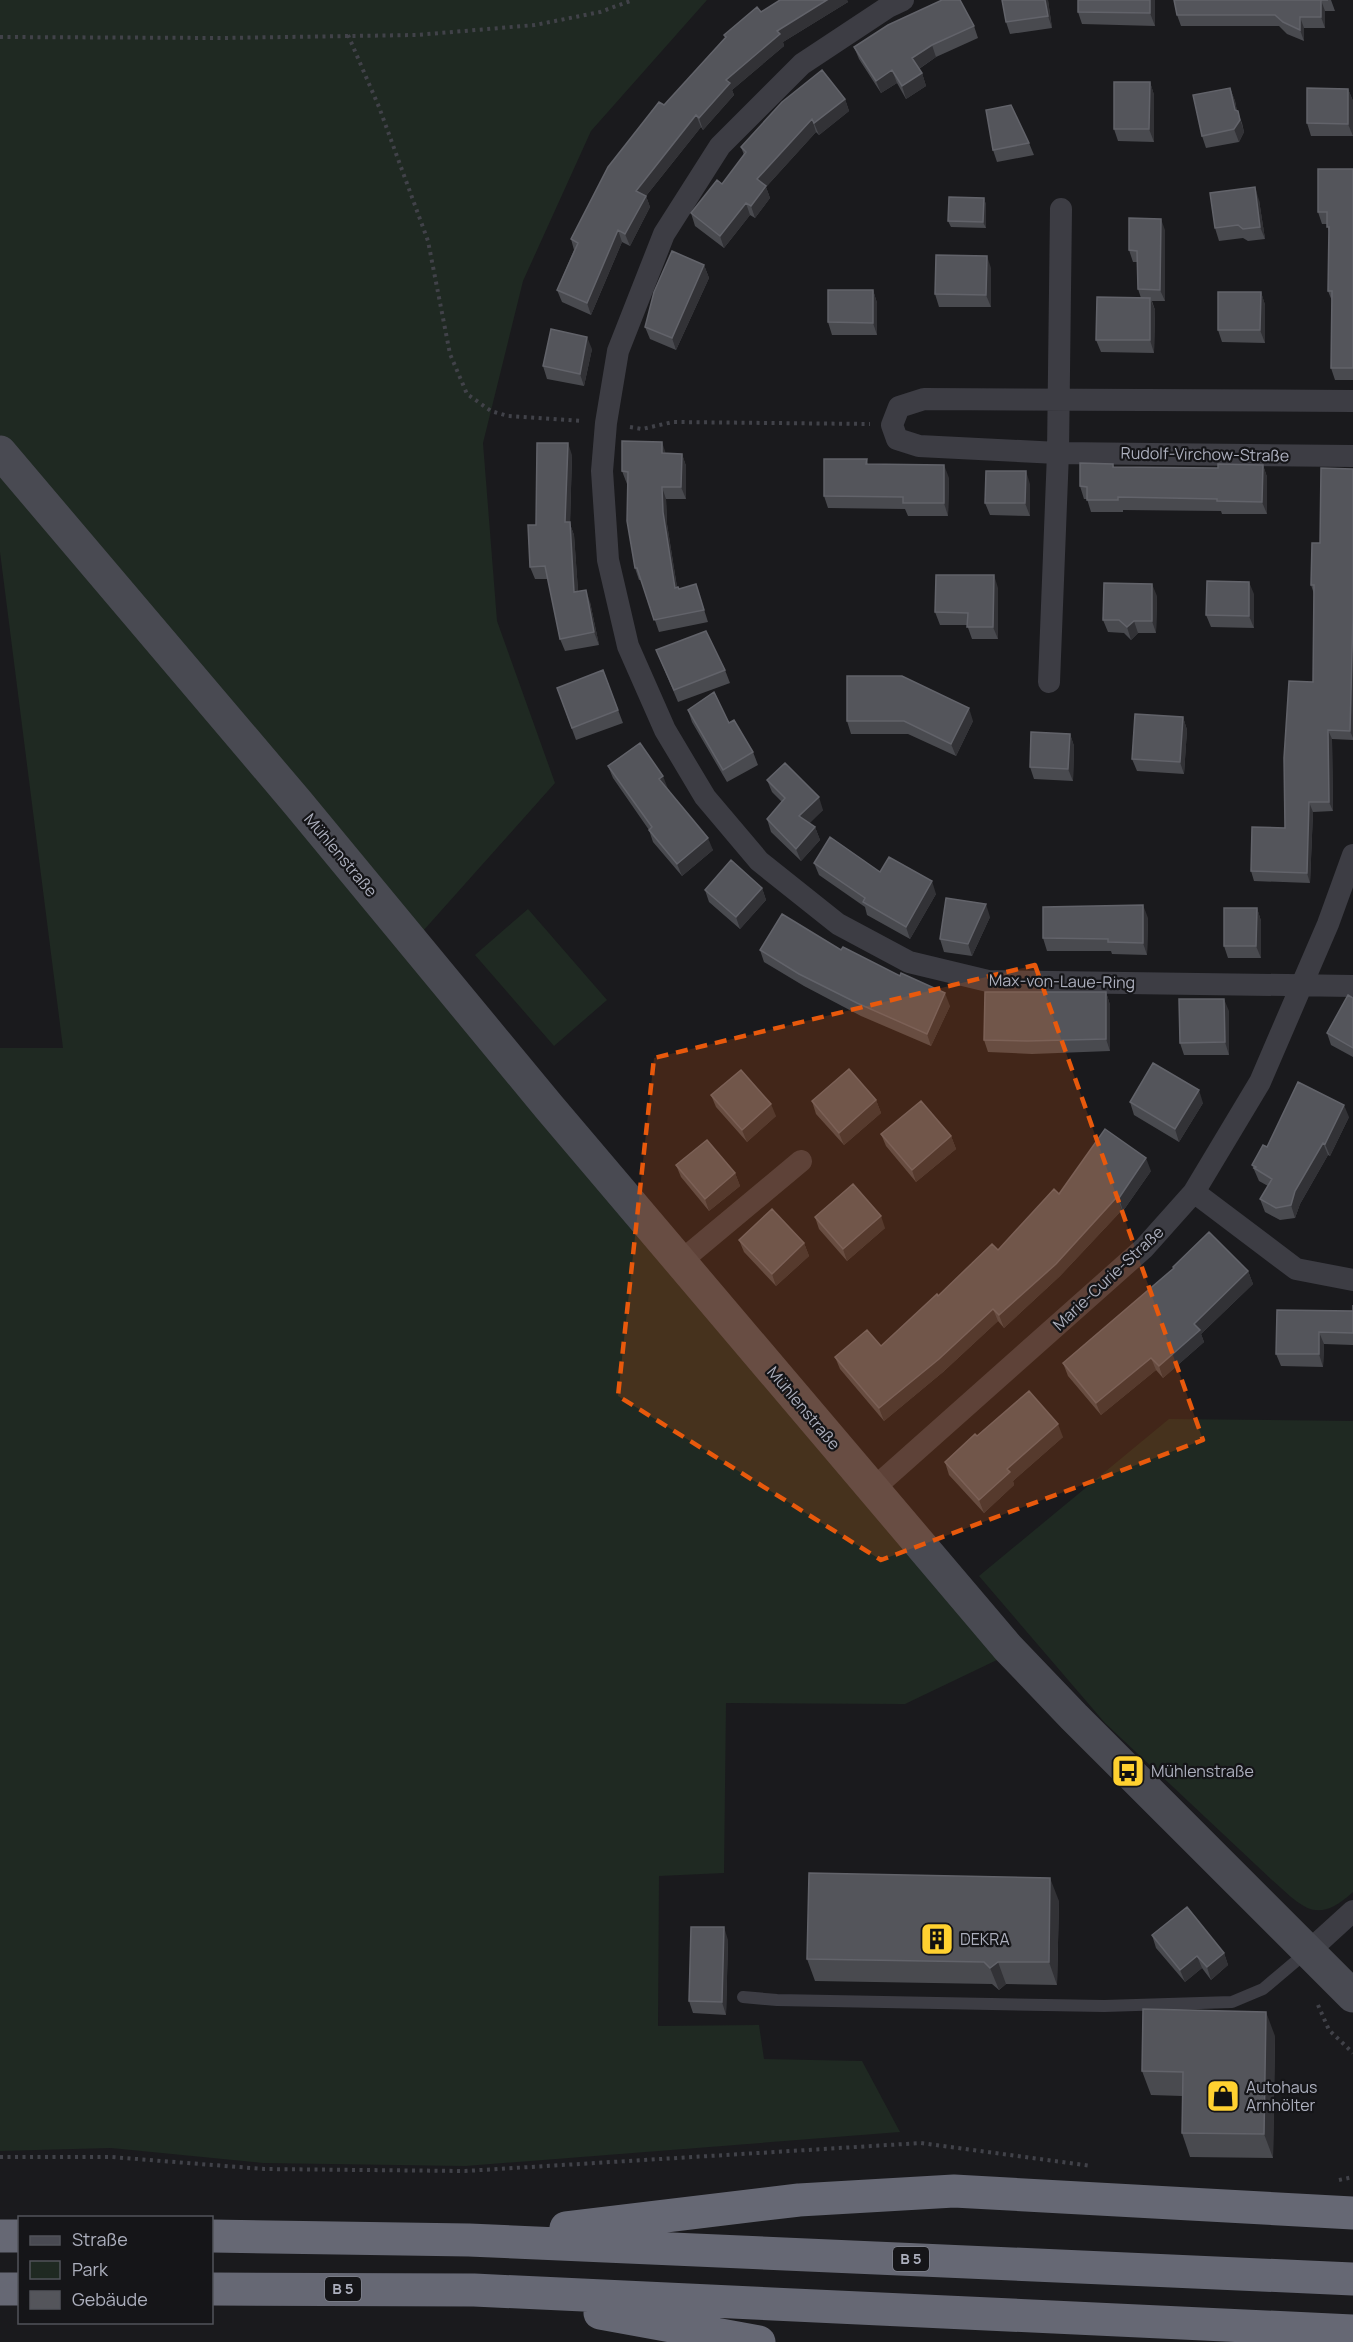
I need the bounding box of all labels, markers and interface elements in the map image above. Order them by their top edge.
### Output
street label: Rudolf-Virchow-Straße [1120,442,1290,466]
street label: Mühlenstraße [300,809,382,901]
street label: Max-von-Laue-Ring [989,969,1135,993]
street label: Marie-Curie-Straße [1048,1221,1168,1335]
street label: Mühlenstraße [763,1362,845,1454]
bus stop icon: Mühlenstraße [1110,1753,1146,1789]
place label: Mühlenstraße [1151,1760,1254,1782]
building icon: DEKRA [919,1921,955,1957]
place label: DEKRA [960,1928,1010,1950]
place label: Autohaus Arnhölter [1246,2076,1318,2116]
shop icon: Autohaus Arnhölter [1205,2078,1241,2114]
legend [18,2216,213,2324]
text: Straße [72,2227,128,2251]
road number: B 5 [893,2247,929,2271]
text: Park [72,2257,109,2281]
road number: B 5 [325,2277,361,2301]
text: Gebäude [72,2287,148,2311]

